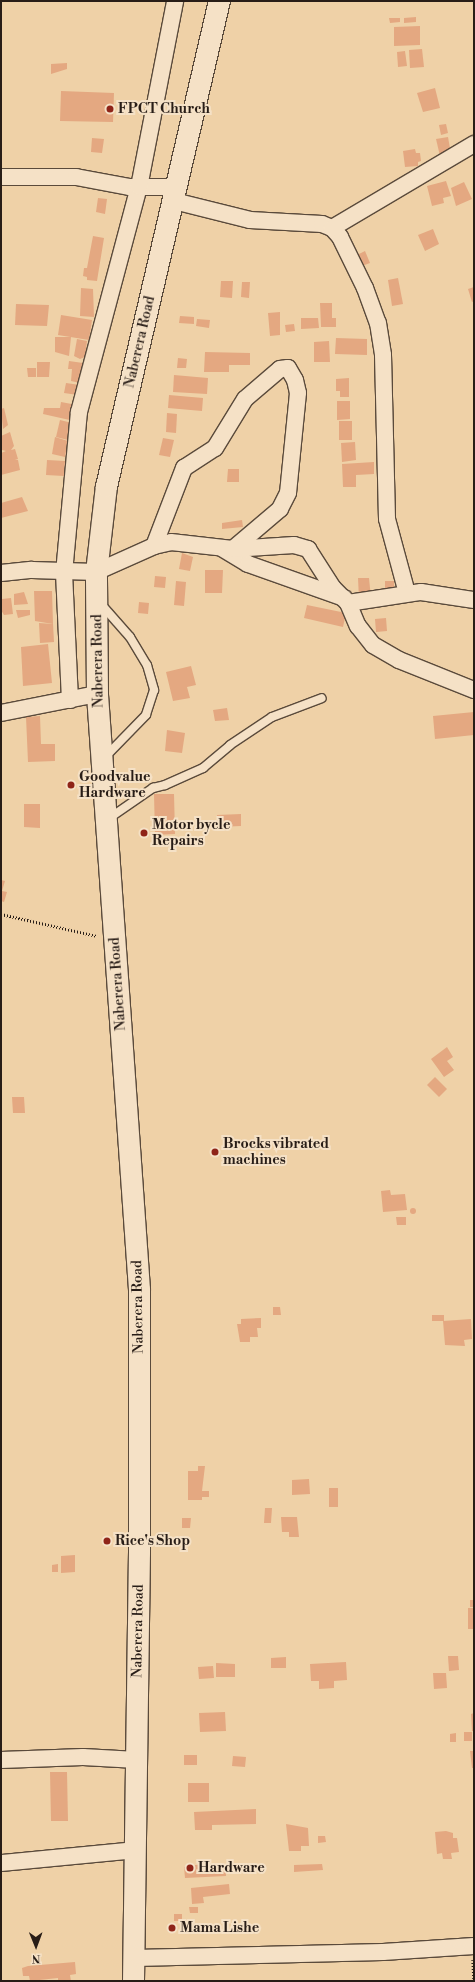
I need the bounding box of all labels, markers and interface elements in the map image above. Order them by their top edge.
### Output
place label: FPCT Church [118,101,210,117]
marker: FPCT Church [105,104,115,114]
street label: Naberera Road [121,294,159,390]
street label: Naberera Road [89,614,107,708]
place label: Goodvalue Hardware [79,769,151,802]
marker: Goodvalue Hardware [66,780,76,790]
place label: Motor bycle Repairs [152,817,230,850]
marker: Motor bycle Repairs [139,828,149,838]
street label: Naberera Road [106,937,130,1031]
place label: Brocks vibrated machines [223,1136,329,1168]
marker: Brocks vibrated machines [210,1147,220,1157]
street label: Naberera Road [129,1260,147,1354]
place label: Rice's Shop [115,1533,190,1549]
marker: Rice's Shop [102,1536,112,1546]
street label: Naberera Road [129,1584,147,1678]
place label: Hardware [198,1860,265,1876]
marker: Hardware [185,1863,195,1873]
place label: Mama Lishe [180,1920,259,1936]
marker: Mama Lishe [167,1923,177,1933]
north arrow [16,1926,56,1966]
text: N [32,1951,41,1965]

